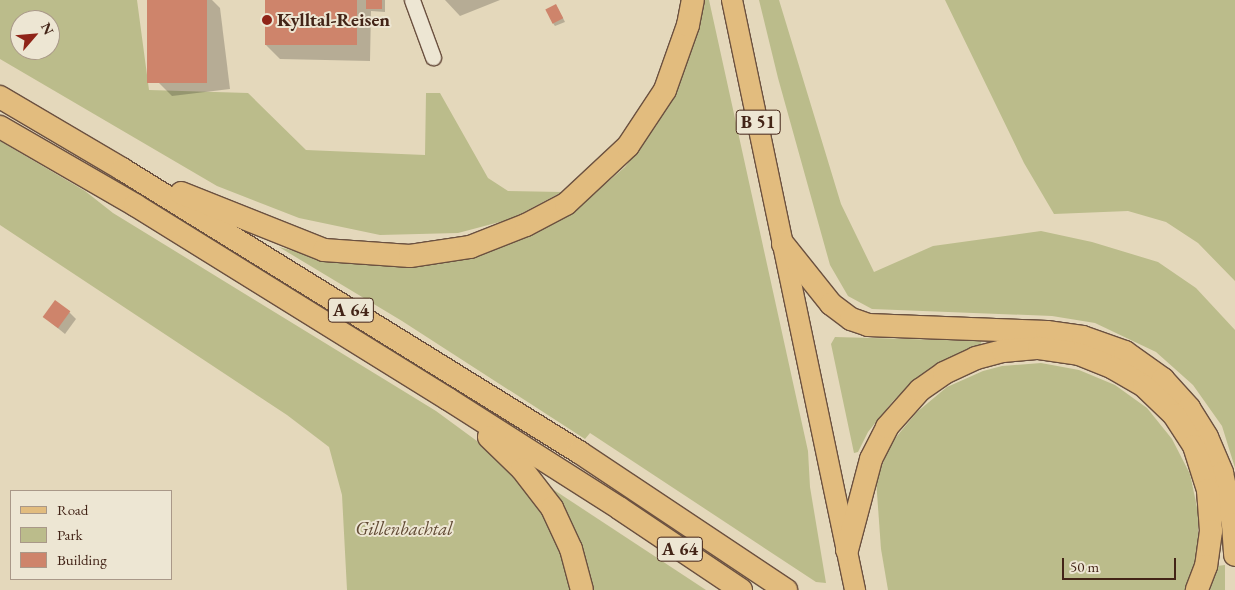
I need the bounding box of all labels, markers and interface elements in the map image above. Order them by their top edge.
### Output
place label: Kylltal-Reisen [277,9,390,31]
north arrow [10,10,60,60]
marker: Kylltal-Reisen [261,14,273,26]
text: N [37,20,58,38]
road number: B 51 [736,106,780,138]
road number: A 64 [327,294,375,326]
legend [10,490,172,580]
text: Road [57,500,88,519]
park label: Gillenbachtal [355,518,453,540]
text: Park [57,525,83,544]
road number: A 64 [656,534,704,564]
scale bar [1065,548,1179,580]
text: Building [57,550,107,569]
text: 50 m [1070,557,1099,576]

